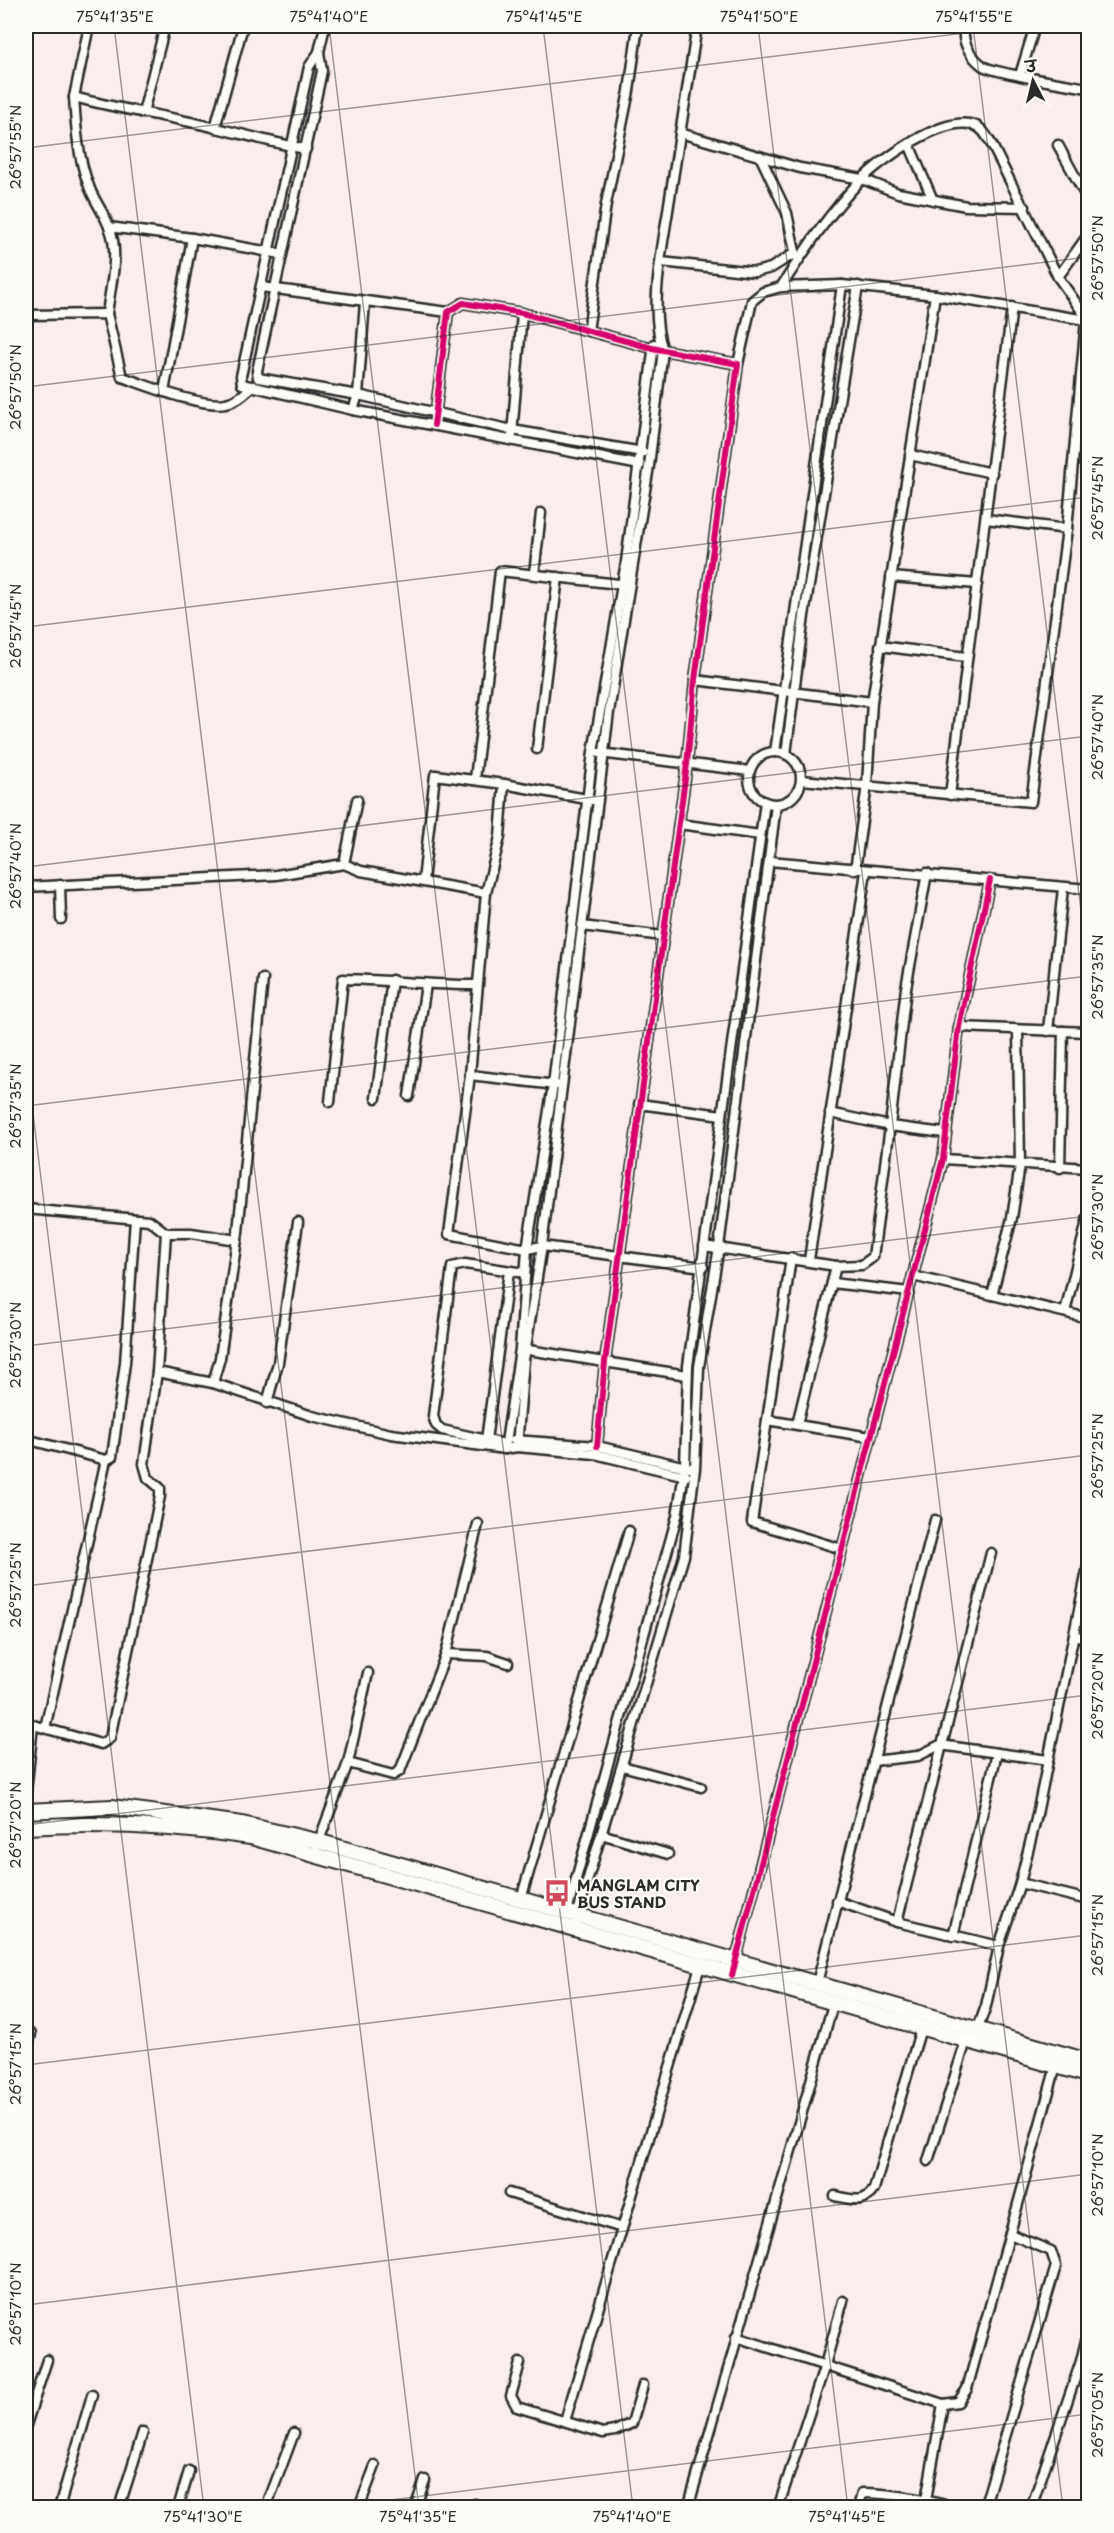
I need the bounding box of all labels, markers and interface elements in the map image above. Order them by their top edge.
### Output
text: 75°41'35"E [76,4,154,27]
text: 75°41'40"E [289,4,369,27]
text: 75°41'45"E [505,4,583,27]
text: 75°41'50"E [720,4,798,27]
text: 75°41'55"E [935,4,1013,27]
north arrow [1003,51,1063,111]
text: उ [1022,52,1039,78]
text: 26°57'55"N [3,104,26,190]
text: 26°57'50"N [1085,215,1108,301]
text: 26°57'50"N [3,344,26,430]
text: 26°57'45"N [1085,456,1108,540]
text: 26°57'45"N [3,584,26,668]
text: 26°57'40"N [1085,694,1108,780]
text: 26°57'40"N [3,823,26,909]
text: 26°57'35"N [1085,934,1108,1020]
text: 26°57'35"N [3,1063,26,1149]
text: 26°57'30"N [1085,1174,1108,1260]
text: 26°57'30"N [3,1302,26,1388]
text: 26°57'25"N [1085,1413,1108,1499]
text: 26°57'25"N [3,1542,26,1628]
text: 26°57'20"N [1085,1652,1108,1740]
text: 26°57'20"N [3,1781,26,1869]
place label: MANGLAM CITY BUS STAND [577,1873,700,1913]
bus stop icon: MANGLAM CITY BUS STAND [542,1878,572,1908]
text: 26°57'15"N [1085,1894,1108,1976]
text: 26°57'15"N [3,2023,26,2105]
text: 26°57'10"N [1085,2133,1108,2217]
text: 26°57'10"N [3,2262,26,2346]
text: 26°57'05"N [1085,2372,1108,2458]
text: 75°41'30"E [163,2504,243,2527]
text: 75°41'35"E [379,2504,457,2527]
text: 75°41'40"E [592,2504,672,2527]
text: 75°41'45"E [808,2504,886,2527]

